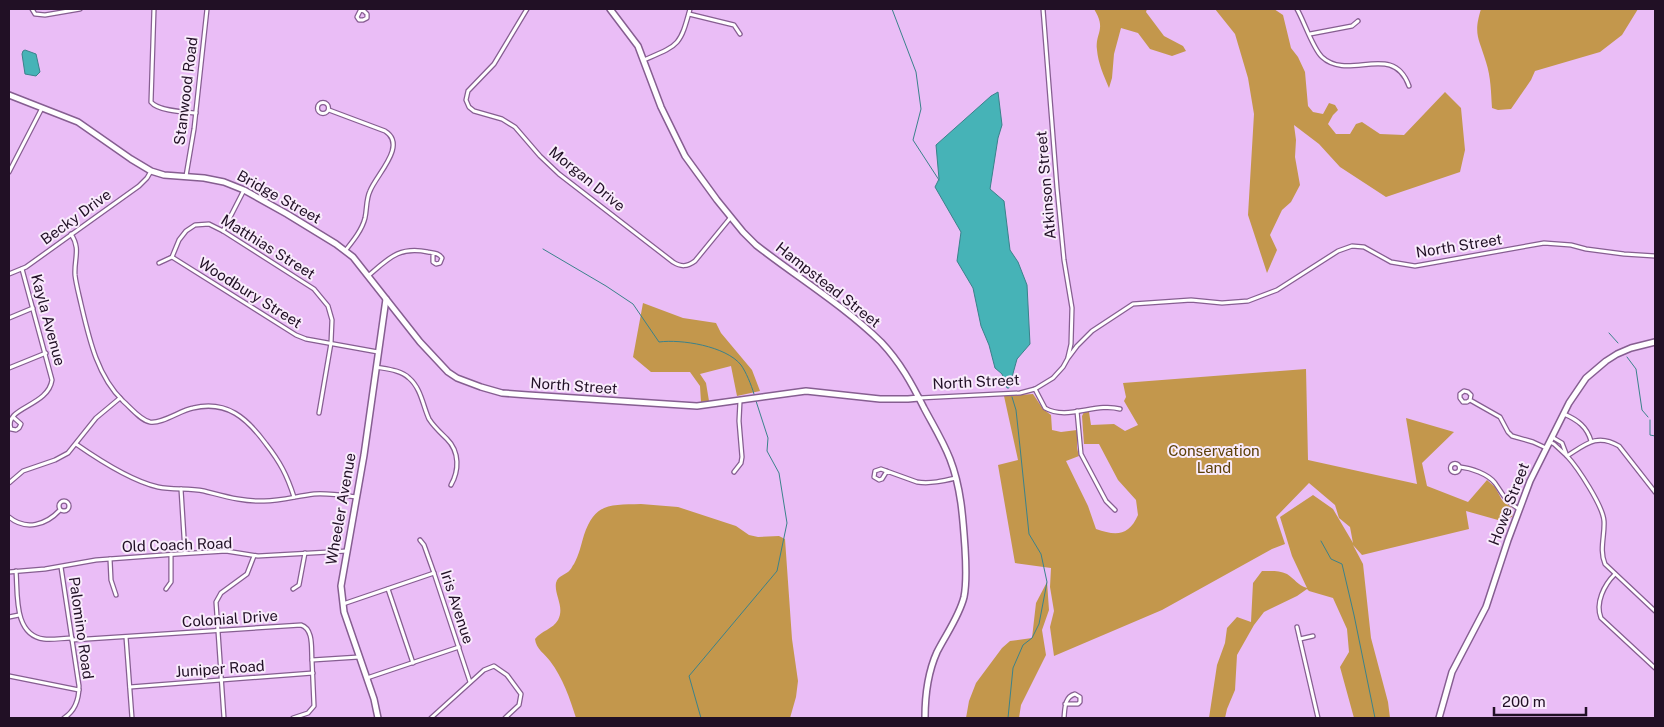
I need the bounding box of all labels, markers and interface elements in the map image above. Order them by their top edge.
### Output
street label: Stanwood Road [170,36,201,146]
street label: Atkinson Street [1032,130,1059,240]
street label: Morgan Drive [546,143,629,214]
street label: Bridge Street [234,166,324,227]
street label: Becky Drive [37,185,114,248]
street label: Matthias Street [218,211,319,282]
street label: North Street [1414,230,1504,261]
street label: Hampstead Street [773,239,884,331]
street label: Woodbury Street [195,254,305,331]
street label: Kayla Avenue [28,272,69,368]
street label: North Street [932,371,1020,392]
street label: North Street [530,374,618,397]
park label: Conservation Land [1168,442,1260,476]
street label: Wheeler Avenue [322,451,359,566]
street label: Howe Street [1485,460,1532,548]
street label: Old Coach Road [121,534,233,555]
street label: Iris Avenue [438,568,477,646]
street label: Palomino Road [66,576,97,680]
street label: Colonial Drive [181,607,279,630]
street label: Juniper Road [175,657,265,680]
scale bar [1494,684,1586,716]
text: 200 m [1502,693,1546,710]

